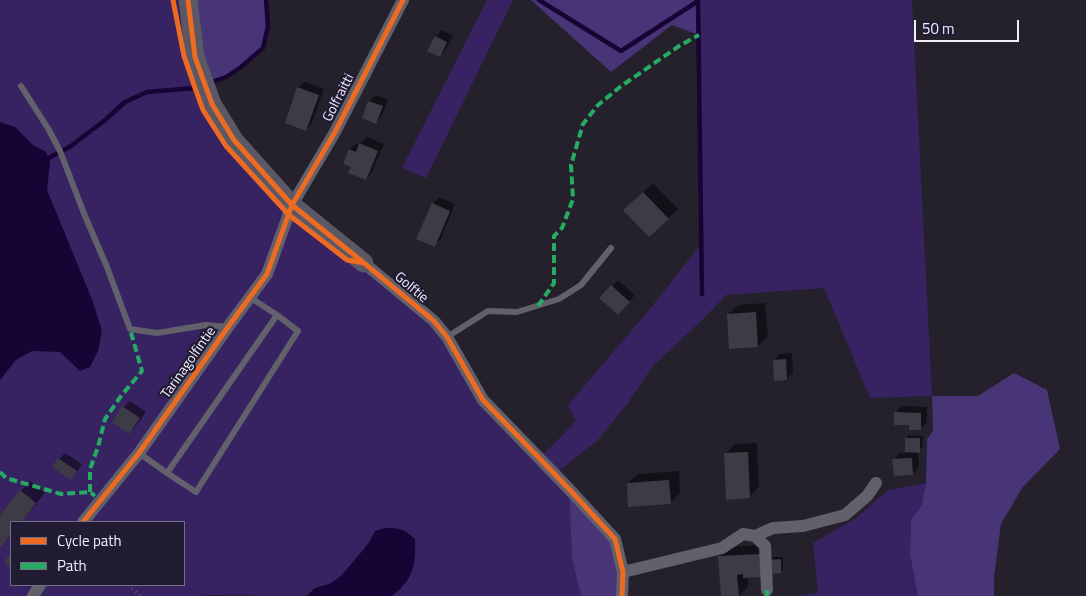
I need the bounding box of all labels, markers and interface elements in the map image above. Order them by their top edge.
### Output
scale bar [916,10,1021,42]
text: 50 m [922,17,955,40]
street label: Golfraitti [320,71,358,125]
street label: Golftie [391,269,431,307]
street label: Tarinagolfintie [158,324,220,402]
legend [10,521,185,586]
text: Cycle path [57,529,122,552]
text: Path [57,554,87,577]

